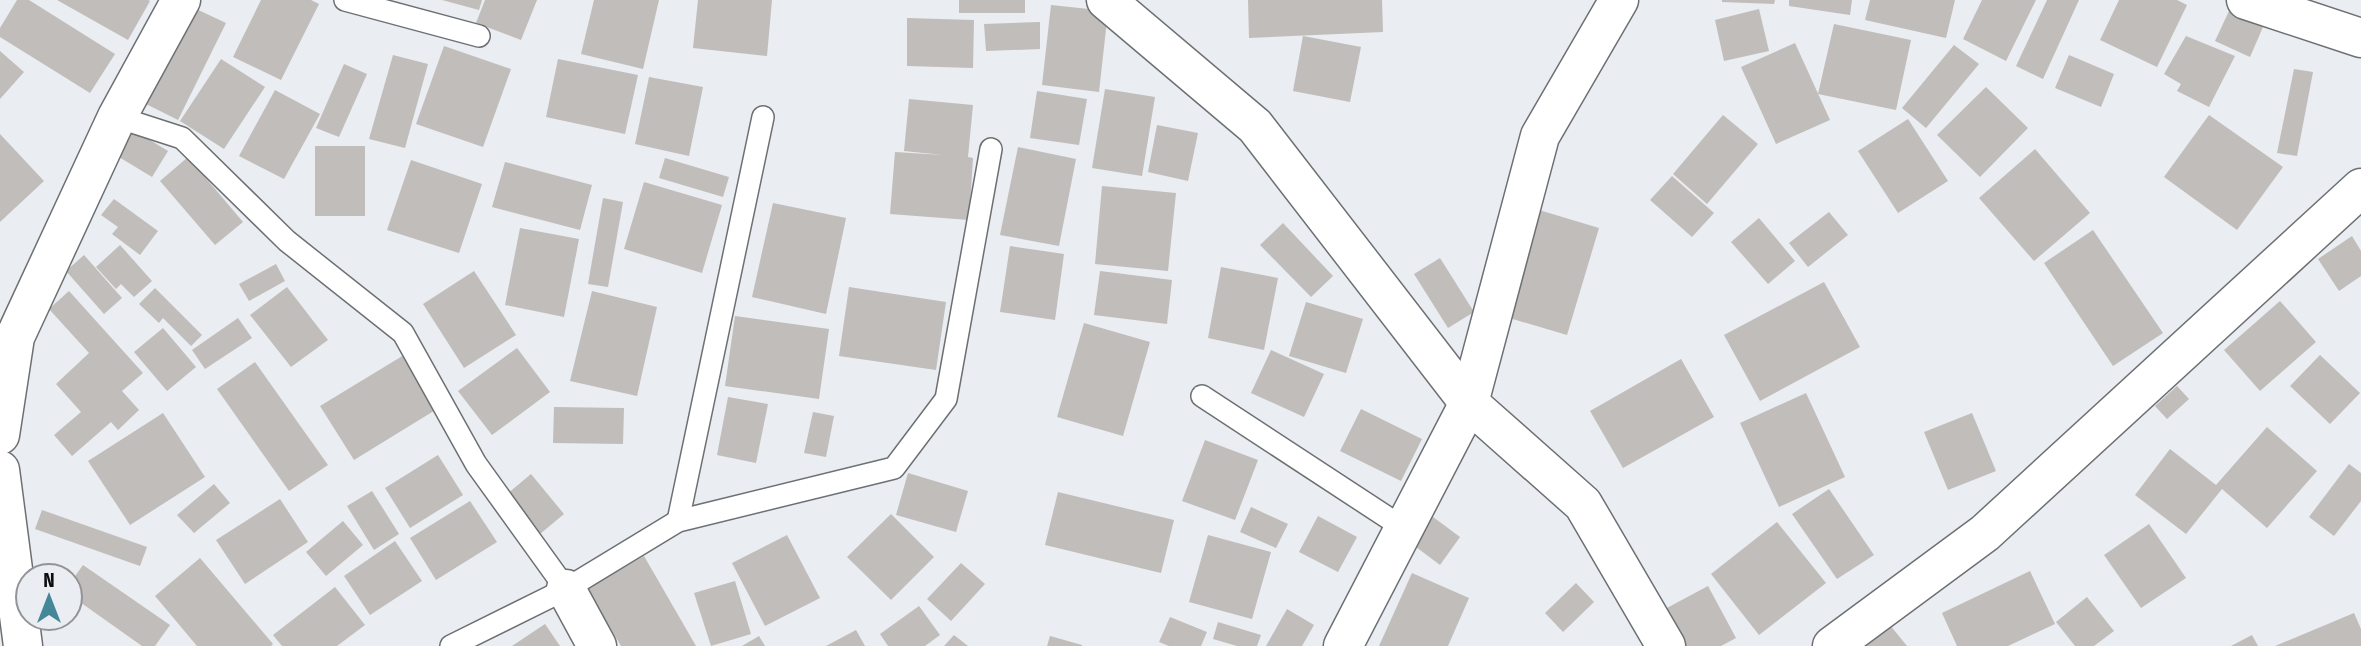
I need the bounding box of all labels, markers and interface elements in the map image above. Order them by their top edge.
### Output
north arrow [14,562,84,632]
text: N [43,569,55,592]

